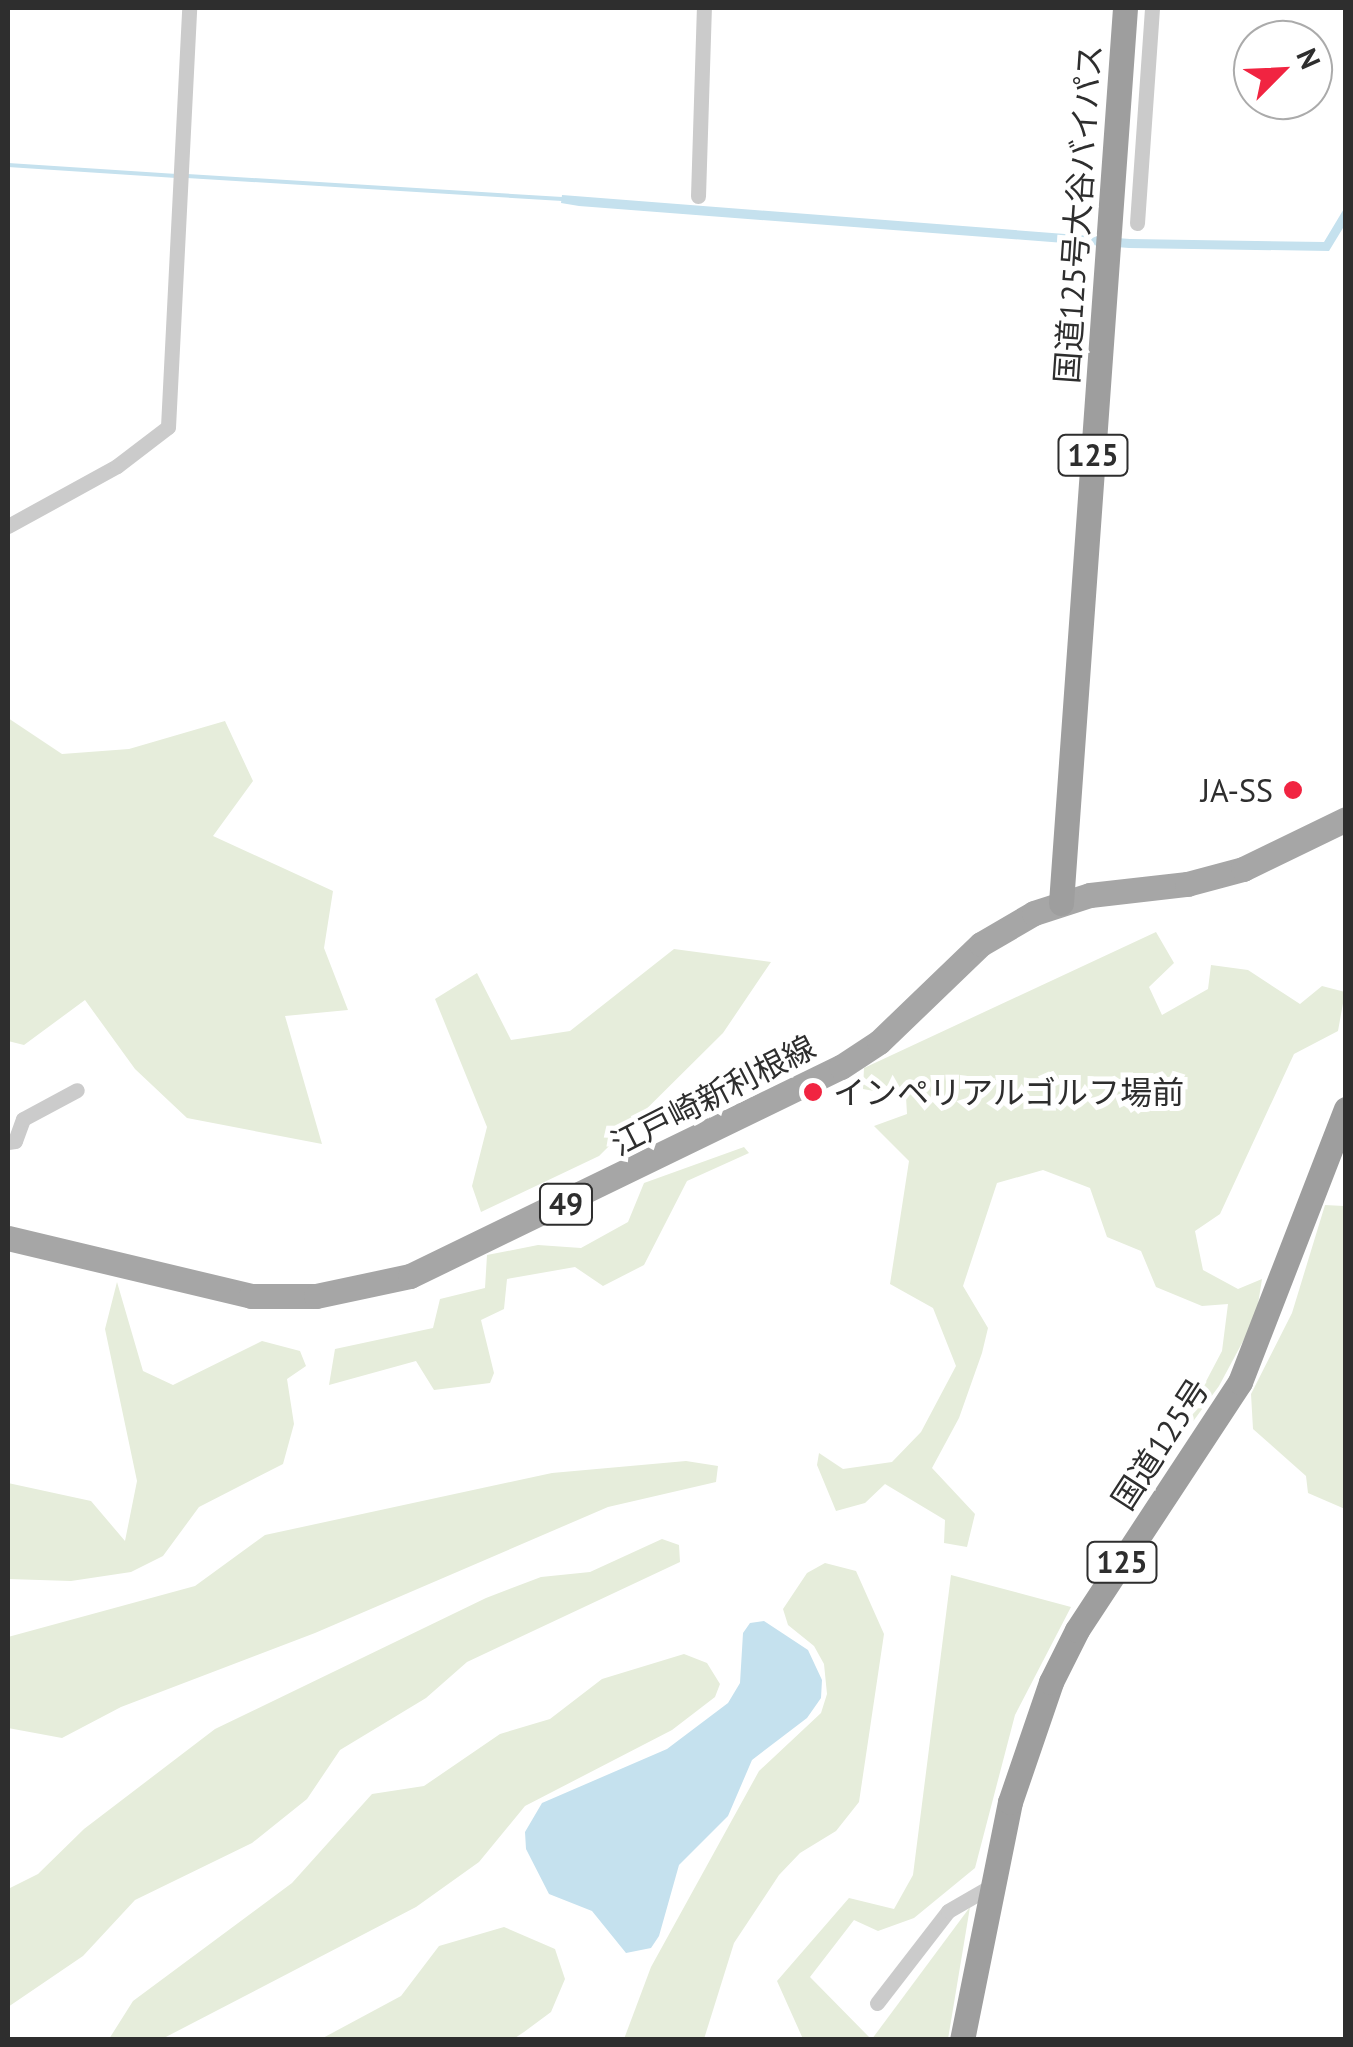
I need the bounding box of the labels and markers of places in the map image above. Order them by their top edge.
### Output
place label: JA-SS [1201,771,1273,809]
marker: JA-SS [1282,779,1304,801]
place label: インペリアルゴルフ場前 [833,1073,1185,1111]
marker: インペリアルゴルフ場前 [802,1081,824,1103]

